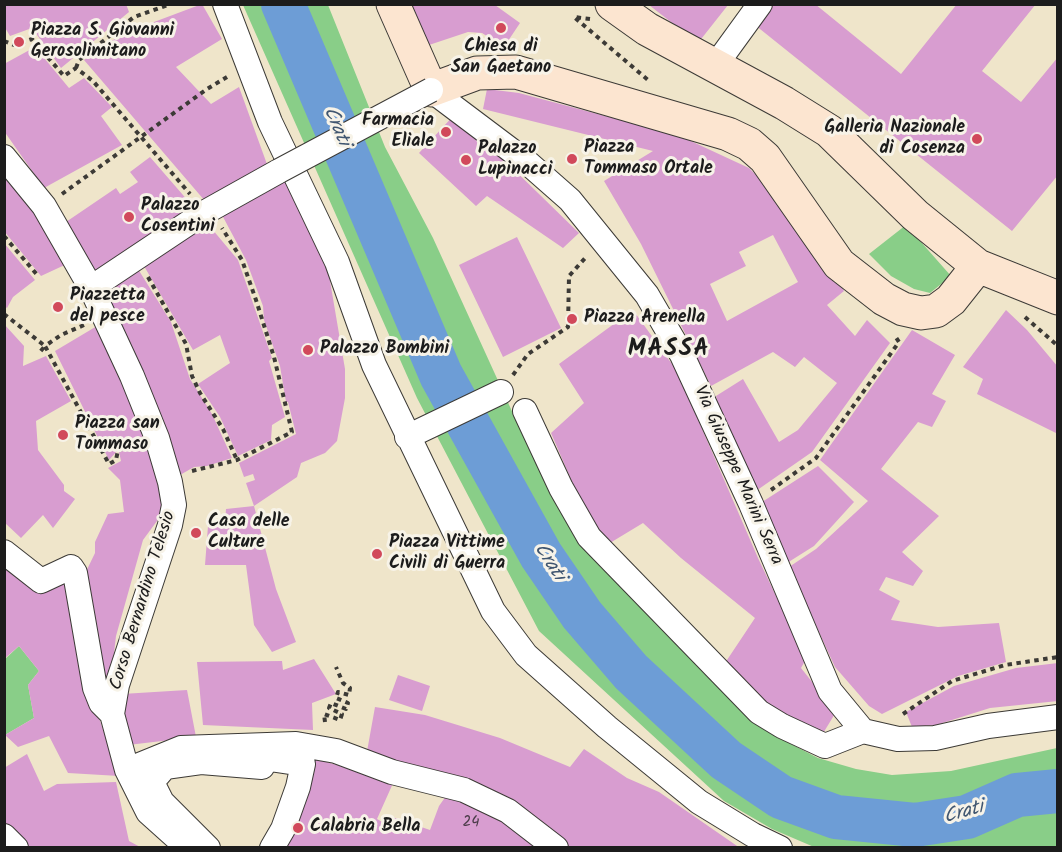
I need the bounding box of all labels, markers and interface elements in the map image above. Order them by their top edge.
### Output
place label: Piazza S. Giovanni Gerosolimitano [31,21,174,63]
marker: Chiesa di San Gaetano [494,21,508,35]
marker: Piazza S. Giovanni Gerosolimitano [12,35,26,49]
place label: Chiesa di San Gaetano [451,37,551,80]
water label: Crati [316,104,354,150]
place label: Farmacia Eliale [362,111,434,154]
place label: Galleria Nazionale di Cosenza [825,118,965,160]
marker: Farmacia Eliale [439,125,453,139]
marker: Galleria Nazionale di Cosenza [970,132,984,146]
place label: Piazza Tommaso Ortale [584,138,713,180]
place label: Palazzo Lupinacci [478,139,552,182]
marker: Piazza Tommaso Ortale [565,152,579,166]
marker: Palazzo Lupinacci [459,153,473,167]
place label: Palazzo Cosentini [141,196,215,238]
marker: Palazzo Cosentini [122,210,136,224]
place label: Piazzetta del pesce [70,286,145,328]
marker: Piazzetta del pesce [51,300,65,314]
place label: Piazza Arenella [584,308,705,330]
marker: Piazza Arenella [565,312,579,326]
district label: MASSA [628,337,710,365]
place label: Palazzo Bombini [320,339,449,361]
marker: Palazzo Bombini [301,343,315,357]
street label: Via Giuseppe Marini Serra [688,383,786,569]
place label: Piazza san Tommaso [75,414,160,456]
marker: Piazza san Tommaso [56,428,70,442]
street label: Corso Bernardino Telesio [106,509,182,693]
place label: Casa delle Culture [208,512,290,554]
marker: Casa delle Culture [189,526,203,540]
place label: Piazza Vittime Civili di Guerra [389,533,505,576]
water label: Crati [527,539,569,587]
marker: Piazza Vittime Civili di Guerra [370,547,384,561]
water label: Crati [941,797,987,831]
house number: 24 [463,814,479,832]
place label: Calabria Bella [310,817,421,839]
marker: Calabria Bella [291,821,305,835]

